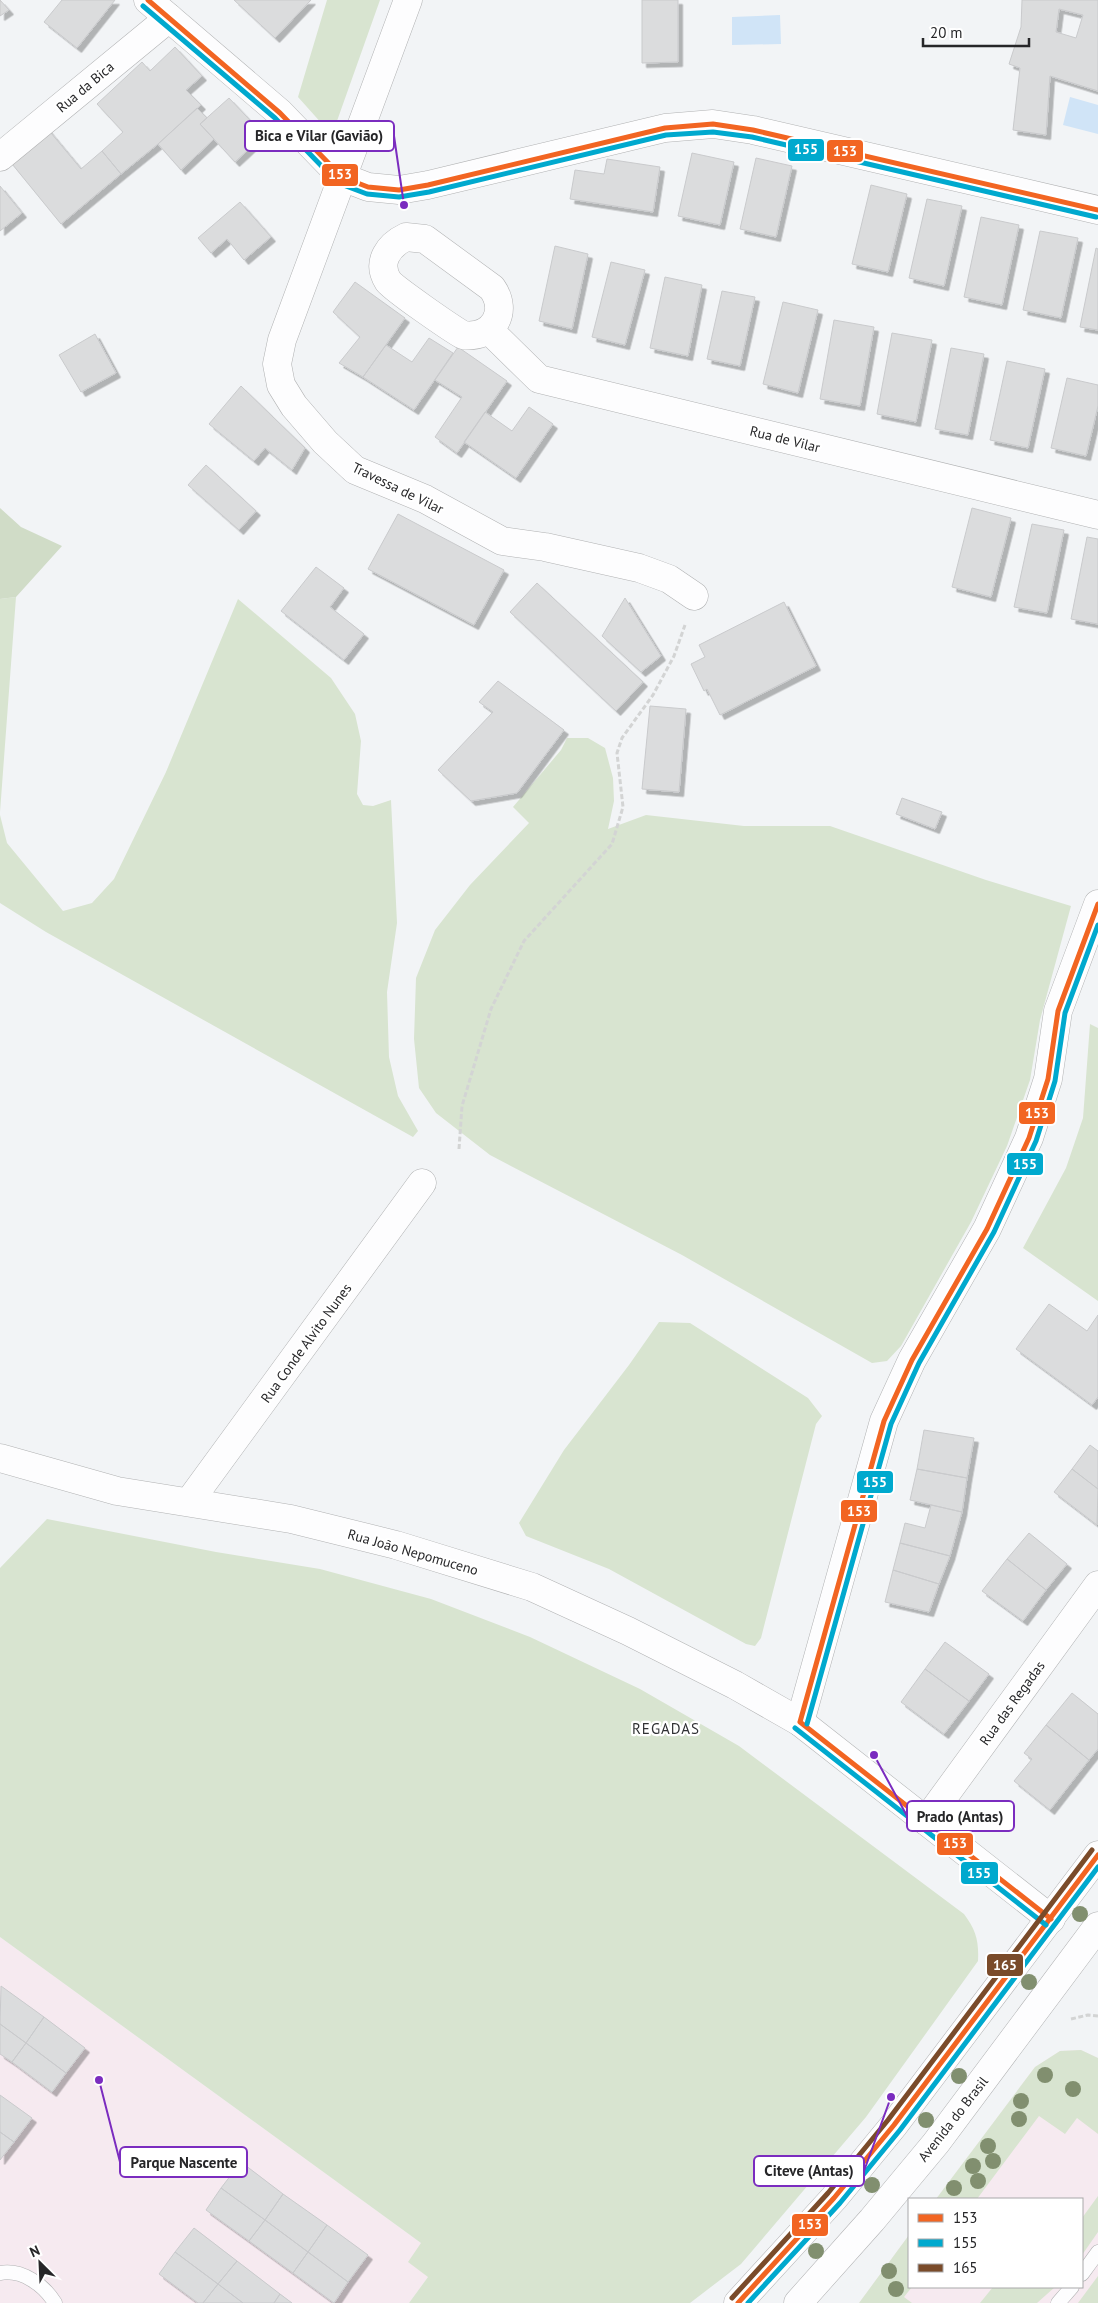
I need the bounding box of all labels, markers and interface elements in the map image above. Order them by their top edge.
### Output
scale bar [923,15,1029,47]
text: 20 m [930,23,963,42]
street label: Rua da Bica [52,58,118,116]
callout: Bica e Vilar (Gavião) [245,121,394,151]
text: Bica e Vilar (Gavião) [255,126,383,145]
line badge: 155 [787,138,825,162]
line badge: 153 [826,139,864,163]
text: 155 [794,140,818,158]
text: 153 [833,142,857,160]
line badge: 153 [321,163,359,187]
text: 153 [328,165,352,183]
street label: Rua de Vilar [748,422,822,456]
street label: Travessa de Vilar [349,458,447,518]
line badge: 153 [1018,1101,1056,1125]
text: 153 [1025,1104,1049,1122]
line badge: 155 [1006,1152,1044,1176]
text: 155 [1013,1155,1037,1173]
street label: Rua Conde Alvito Nunes [257,1280,355,1406]
line badge: 155 [856,1470,894,1494]
text: 155 [863,1473,887,1491]
line badge: 153 [840,1499,878,1523]
text: 153 [847,1502,871,1520]
street label: Rua João Nepomuceno [346,1525,480,1579]
street label: Rua das Regadas [975,1657,1049,1749]
district label: REGADAS [632,1719,700,1738]
callout: Prado (Antas) [907,1801,1014,1831]
text: Prado (Antas) [917,1807,1003,1826]
line badge: 153 [936,1832,974,1856]
text: 153 [943,1834,967,1852]
line badge: 155 [960,1861,999,1885]
text: 155 [967,1864,991,1882]
line badge: 165 [986,1953,1024,1977]
text: 165 [993,1956,1017,1974]
street label: Avenida do Brasil [914,2073,992,2165]
callout: Parque Nascente [120,2147,247,2177]
text: Parque Nascente [131,2153,238,2172]
callout: Citeve (Antas) [754,2156,864,2186]
text: Citeve (Antas) [764,2161,854,2180]
legend [908,2198,1083,2288]
text: 153 [953,2208,978,2227]
line badge: 153 [791,2213,829,2237]
text: 153 [798,2215,822,2233]
text: 155 [953,2233,978,2252]
north arrow [15,2238,65,2288]
text: N [27,2241,43,2261]
text: 165 [953,2258,978,2277]

